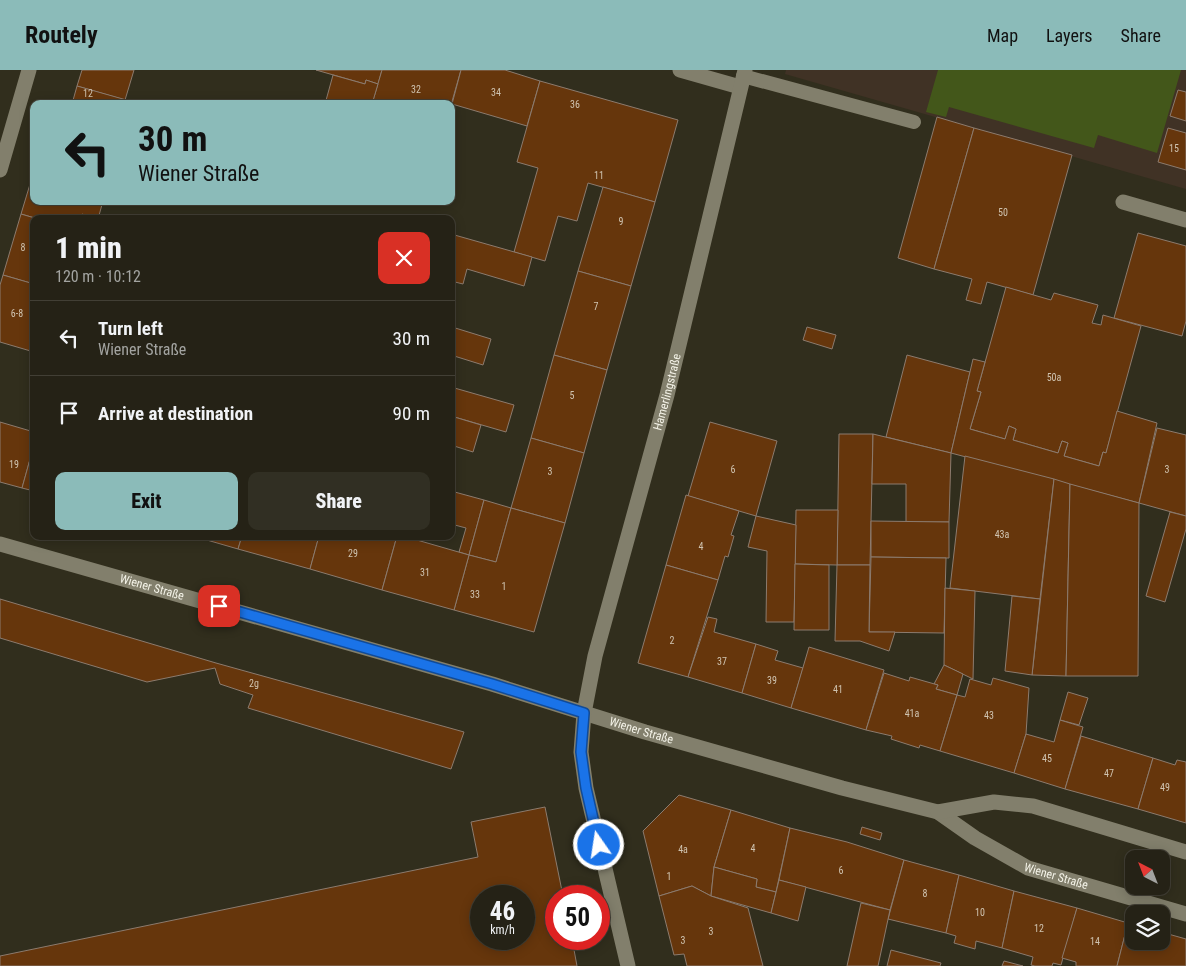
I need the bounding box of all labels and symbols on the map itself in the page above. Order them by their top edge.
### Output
house number: 32 [411,84,421,95]
house number: 34 [491,87,501,98]
house number: 12 [83,88,93,99]
house number: 36 [570,99,580,110]
house number: 15 [1169,143,1179,154]
house number: 11 [594,170,604,181]
house number: 50 [998,207,1008,218]
house number: 9 [619,216,624,227]
house number: 8 [21,242,26,253]
house number: 7 [594,301,599,312]
house number: 6-8 [11,308,23,319]
street label: Hamerlingstraße [651,352,684,432]
house number: 50a [1047,372,1062,383]
house number: 5 [570,390,575,401]
house number: 19 [9,459,19,470]
house number: 6 [731,464,736,475]
house number: 3 [1165,464,1170,475]
house number: 3 [548,466,553,477]
house number: 43a [995,529,1010,540]
house number: 4 [699,541,704,552]
house number: 29 [348,548,358,559]
house number: 31 [420,567,430,578]
street label: Wiener Straße [118,571,186,603]
house number: 1 [502,581,506,592]
pin [198,585,240,627]
house number: 33 [470,589,480,600]
house number: 2 [670,635,675,646]
house number: 37 [717,656,727,667]
house number: 39 [767,675,777,686]
house number: 2g [249,678,259,689]
house number: 41 [833,684,843,695]
house number: 41a [905,708,920,719]
house number: 43 [984,710,994,721]
street label: Wiener Straße [608,714,675,747]
house number: 45 [1042,753,1052,764]
house number: 47 [1104,768,1114,779]
house number: 49 [1160,782,1170,793]
position arrow [572,818,624,870]
house number: 4 [751,843,756,854]
house number: 4a [678,844,688,855]
north arrow [1125,850,1170,895]
street label: Wiener Straße [1022,860,1090,892]
house number: 6 [839,865,844,876]
house number: 1 [667,871,671,882]
speed limit sign: 50 [545,885,610,950]
house number: 8 [923,888,928,899]
house number: 10 [975,907,985,918]
house number: 12 [1034,923,1044,934]
house number: 3 [709,926,714,937]
house number: 3 [681,935,686,946]
house number: 14 [1090,936,1100,947]

